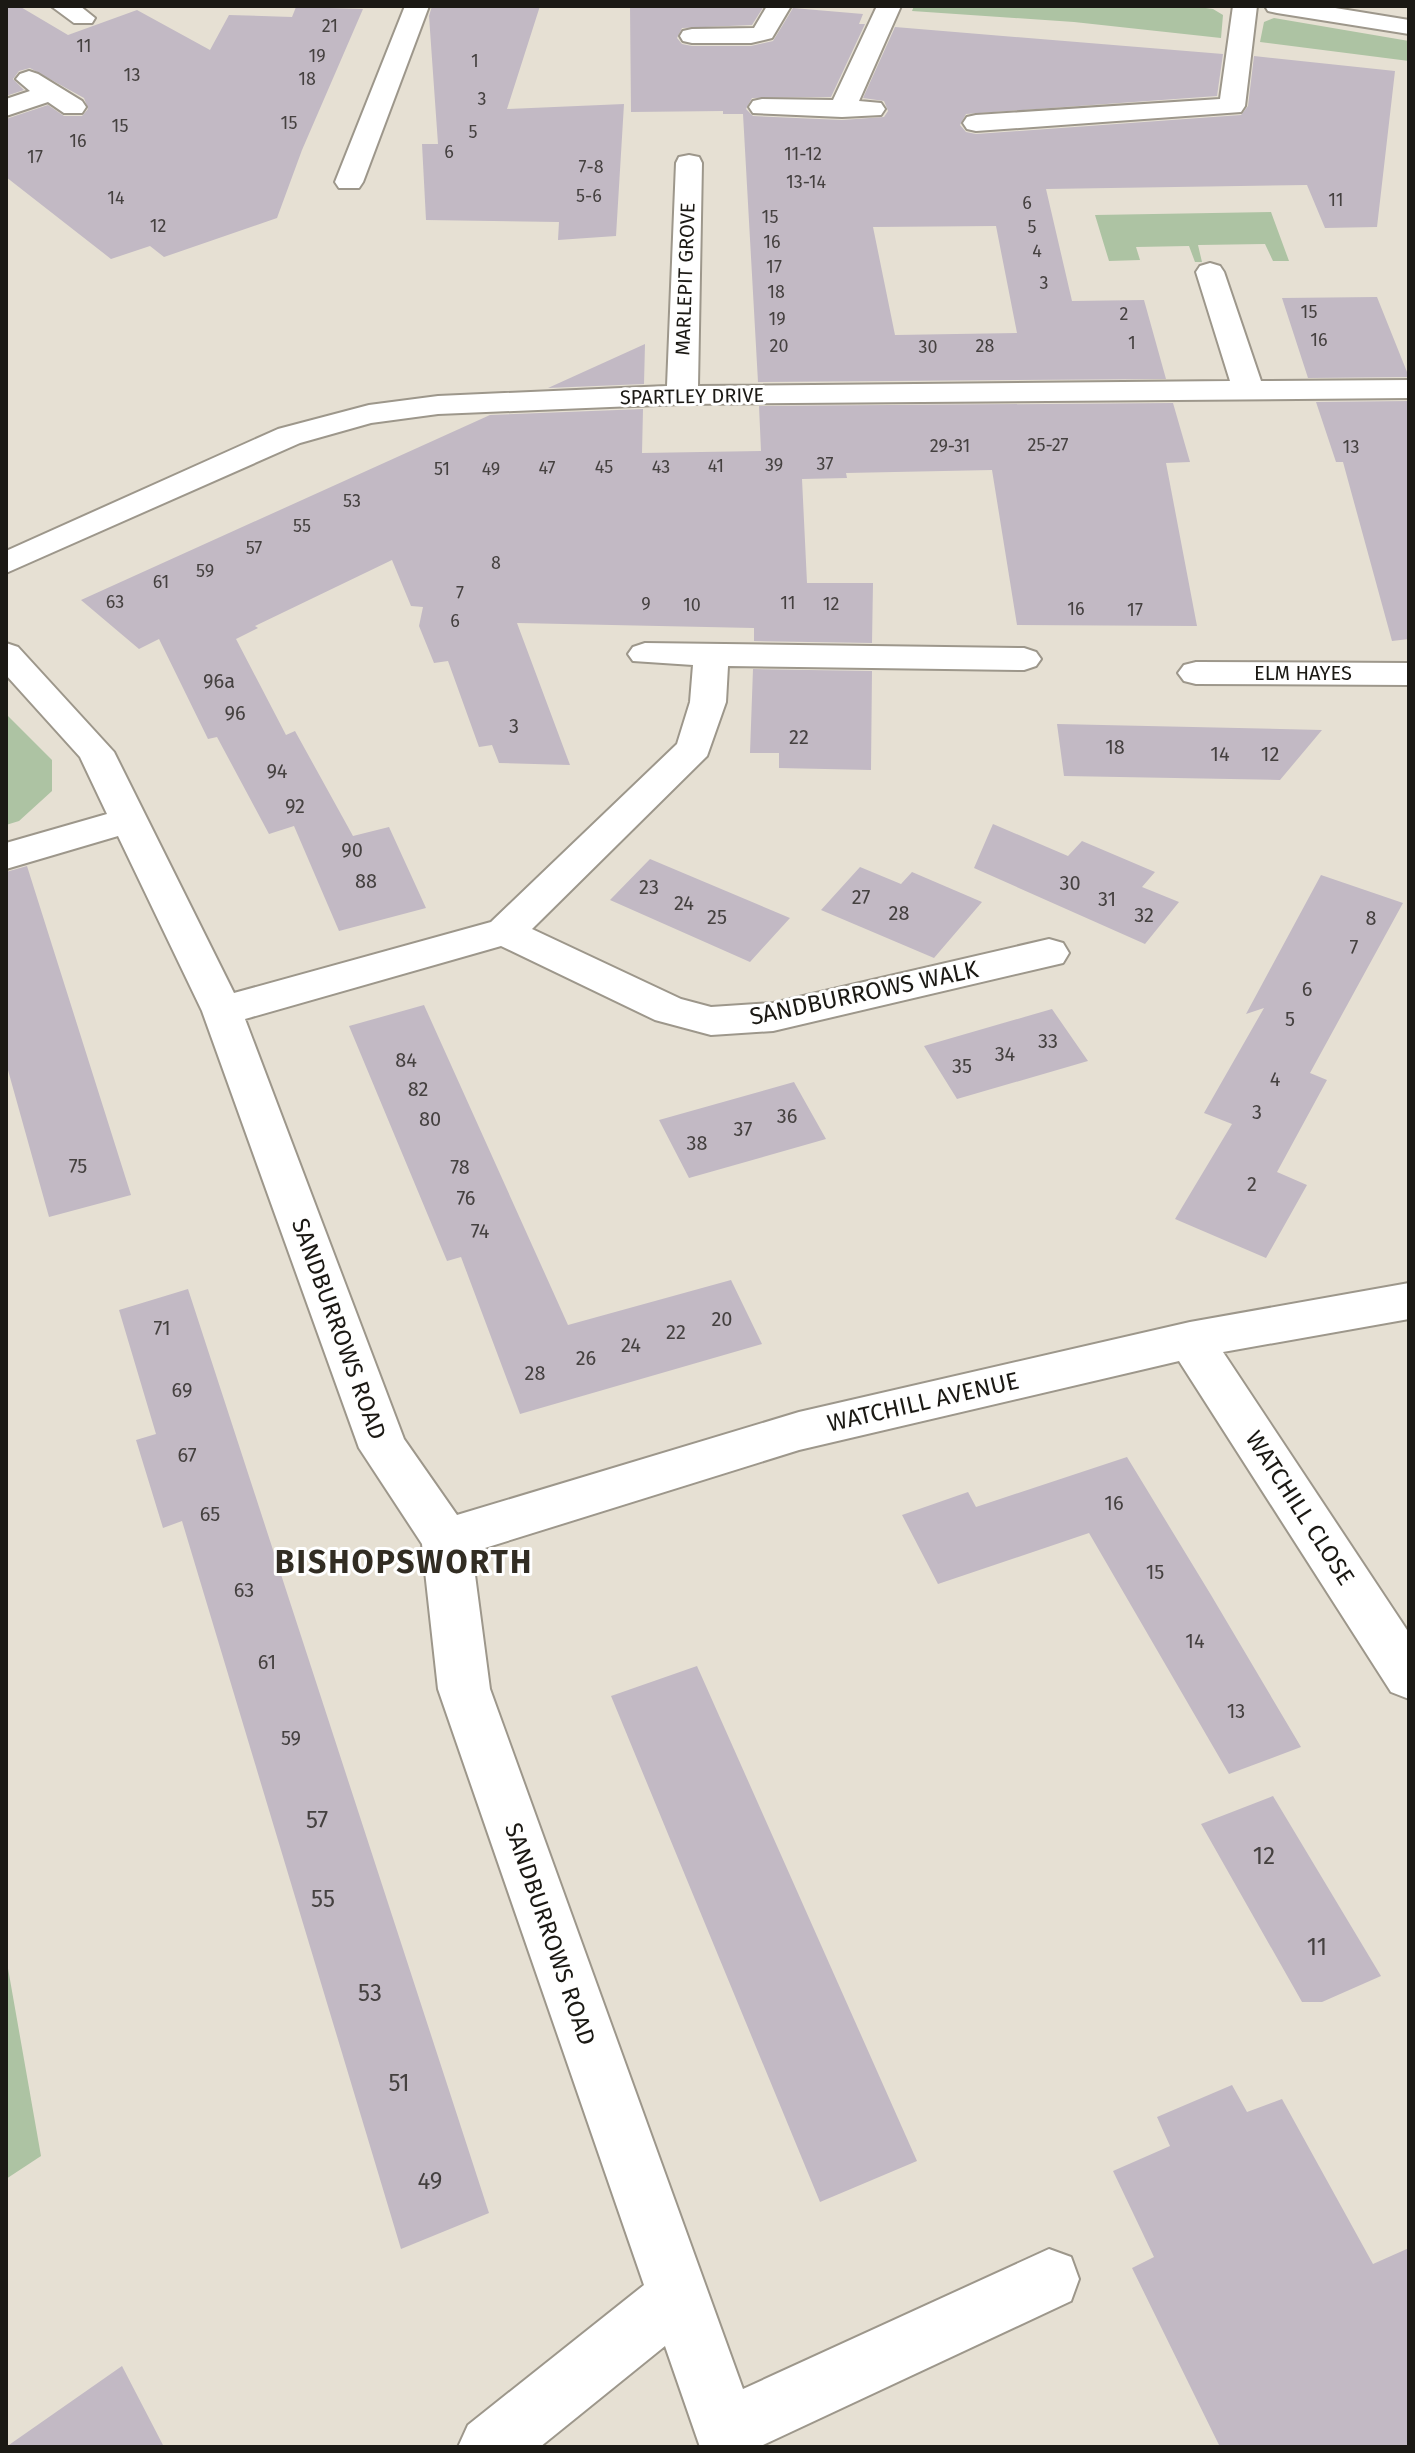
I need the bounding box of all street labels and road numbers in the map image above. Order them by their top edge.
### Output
street label: MARLEPIT GROVE [670,202,700,356]
street label: SPARTLEY DRIVE [620,383,764,409]
street label: ELM HAYES [1254,661,1352,685]
street label: SANDBURROWS WALK [747,955,982,1031]
street label: SANDBURROWS ROAD [286,1215,392,1443]
street label: WATCHILL AVENUE [824,1366,1022,1438]
street label: WATCHILL CLOSE [1240,1426,1360,1590]
street label: SANDBURROWS ROAD [499,1819,601,2049]

